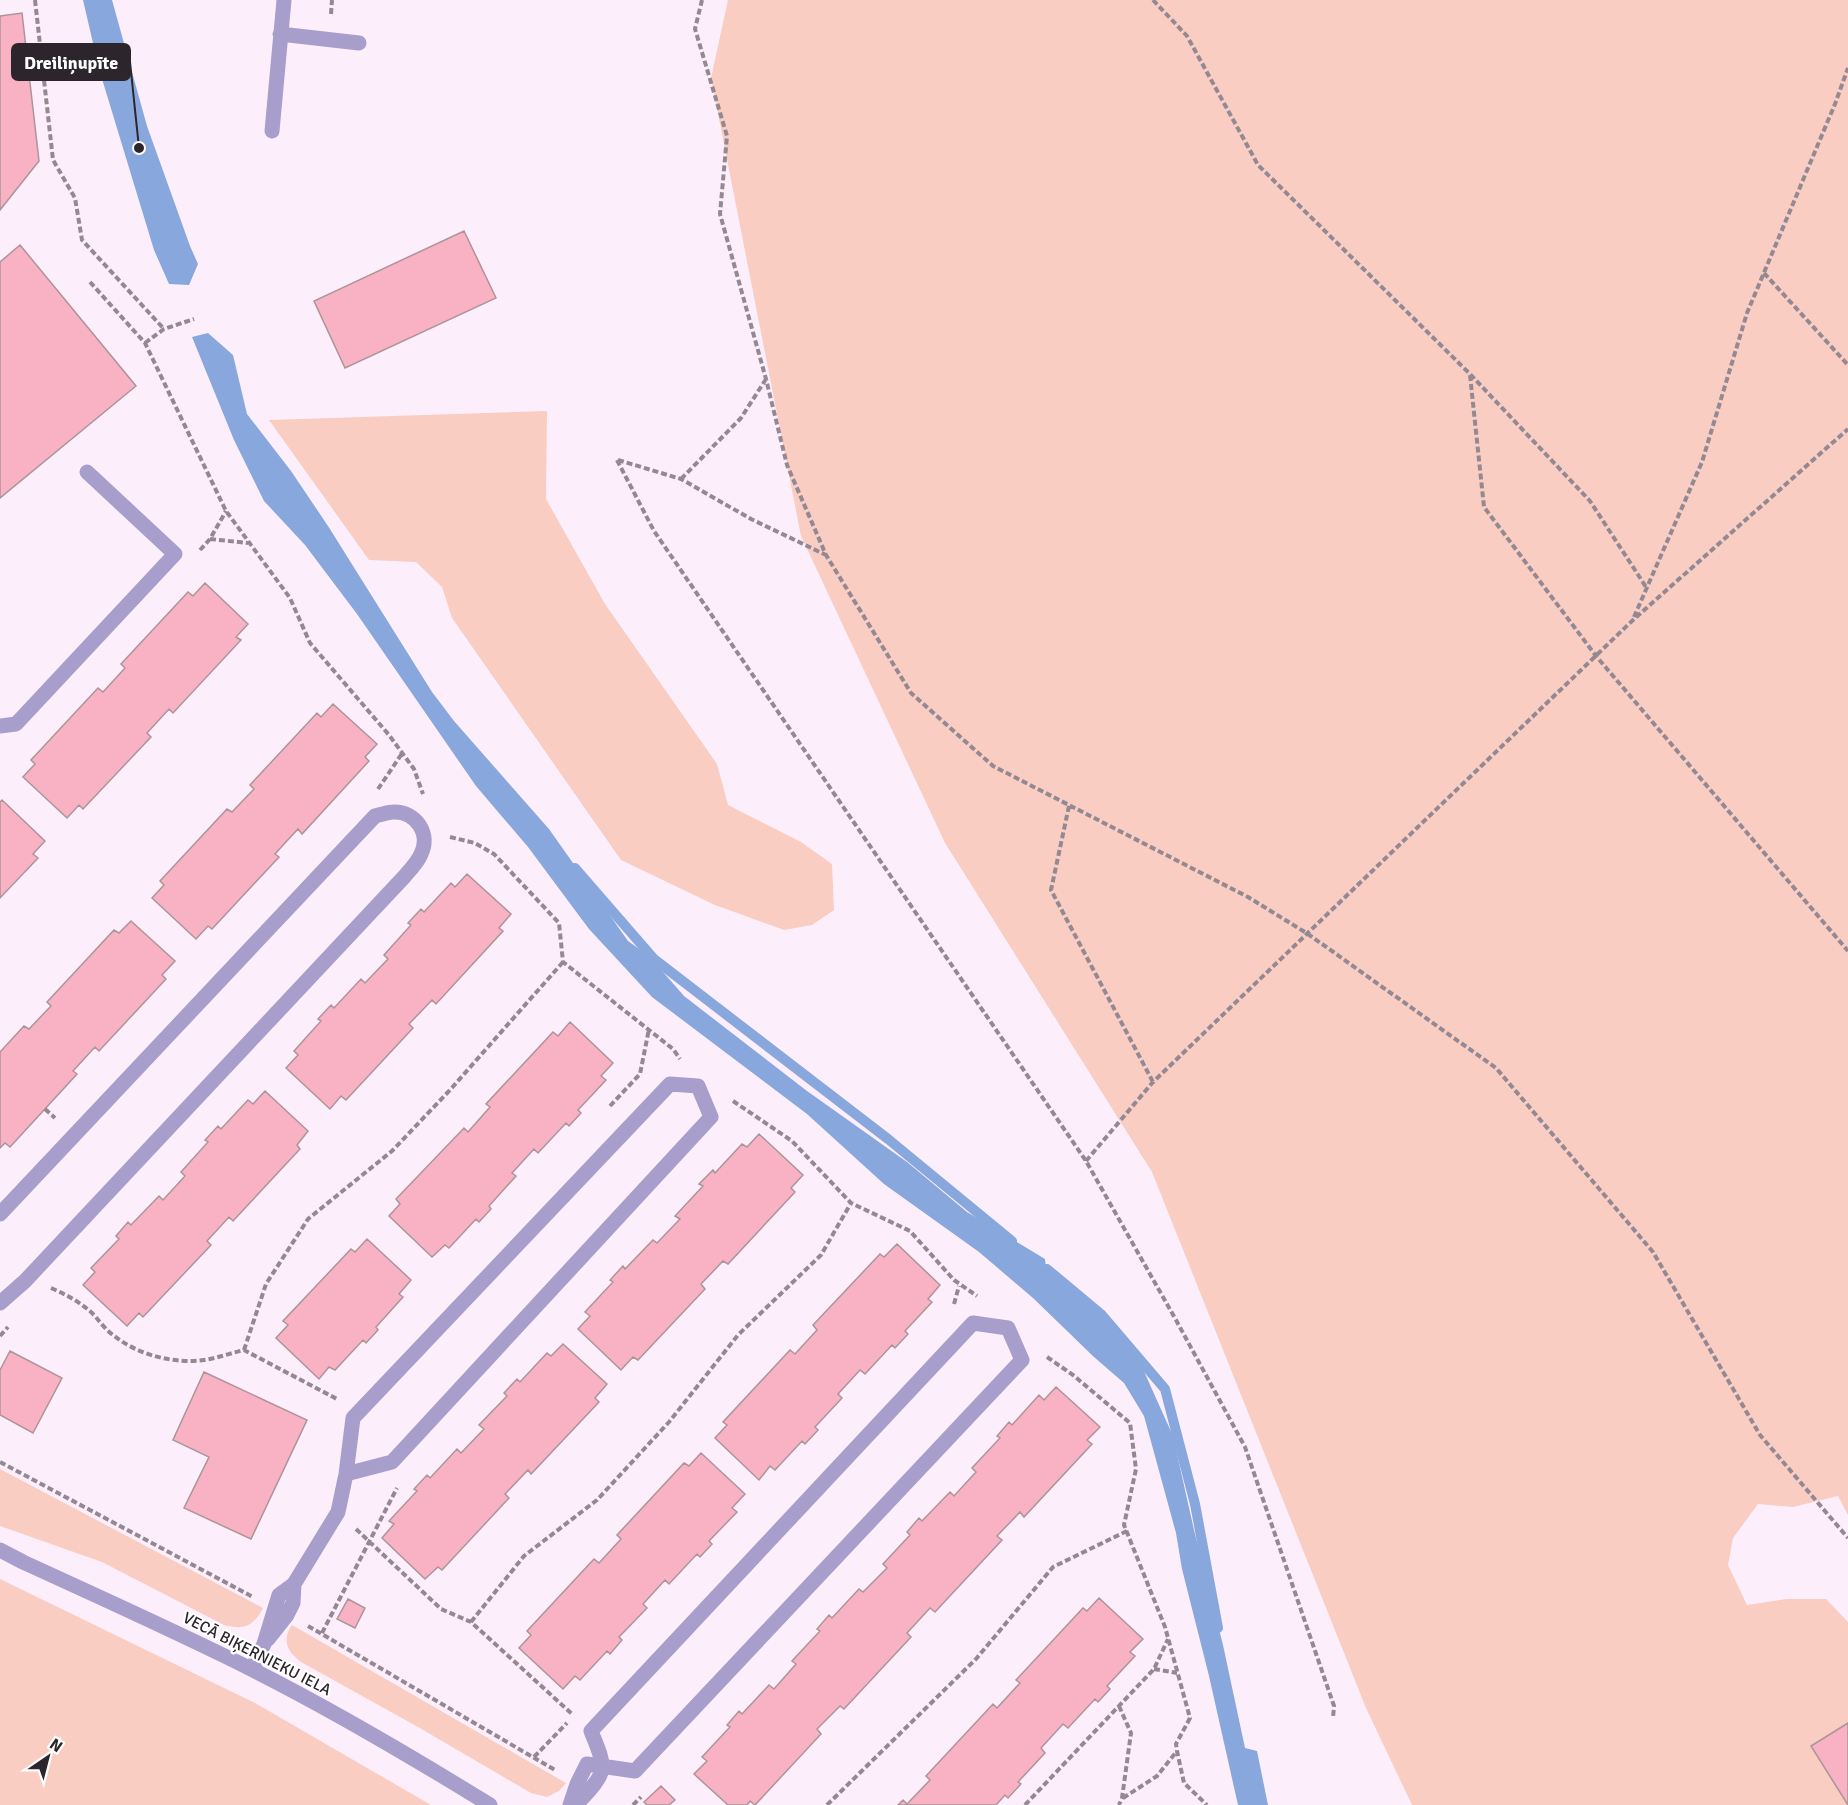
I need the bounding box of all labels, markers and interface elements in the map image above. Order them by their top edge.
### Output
callout: Dreiliņupīte [12,44,130,80]
text: Dreiliņupīte [24,52,118,75]
street label: VECĀ BIĶERNIEKU IELA [180,1608,335,1700]
north arrow [18,1727,78,1787]
text: N [46,1734,66,1757]

